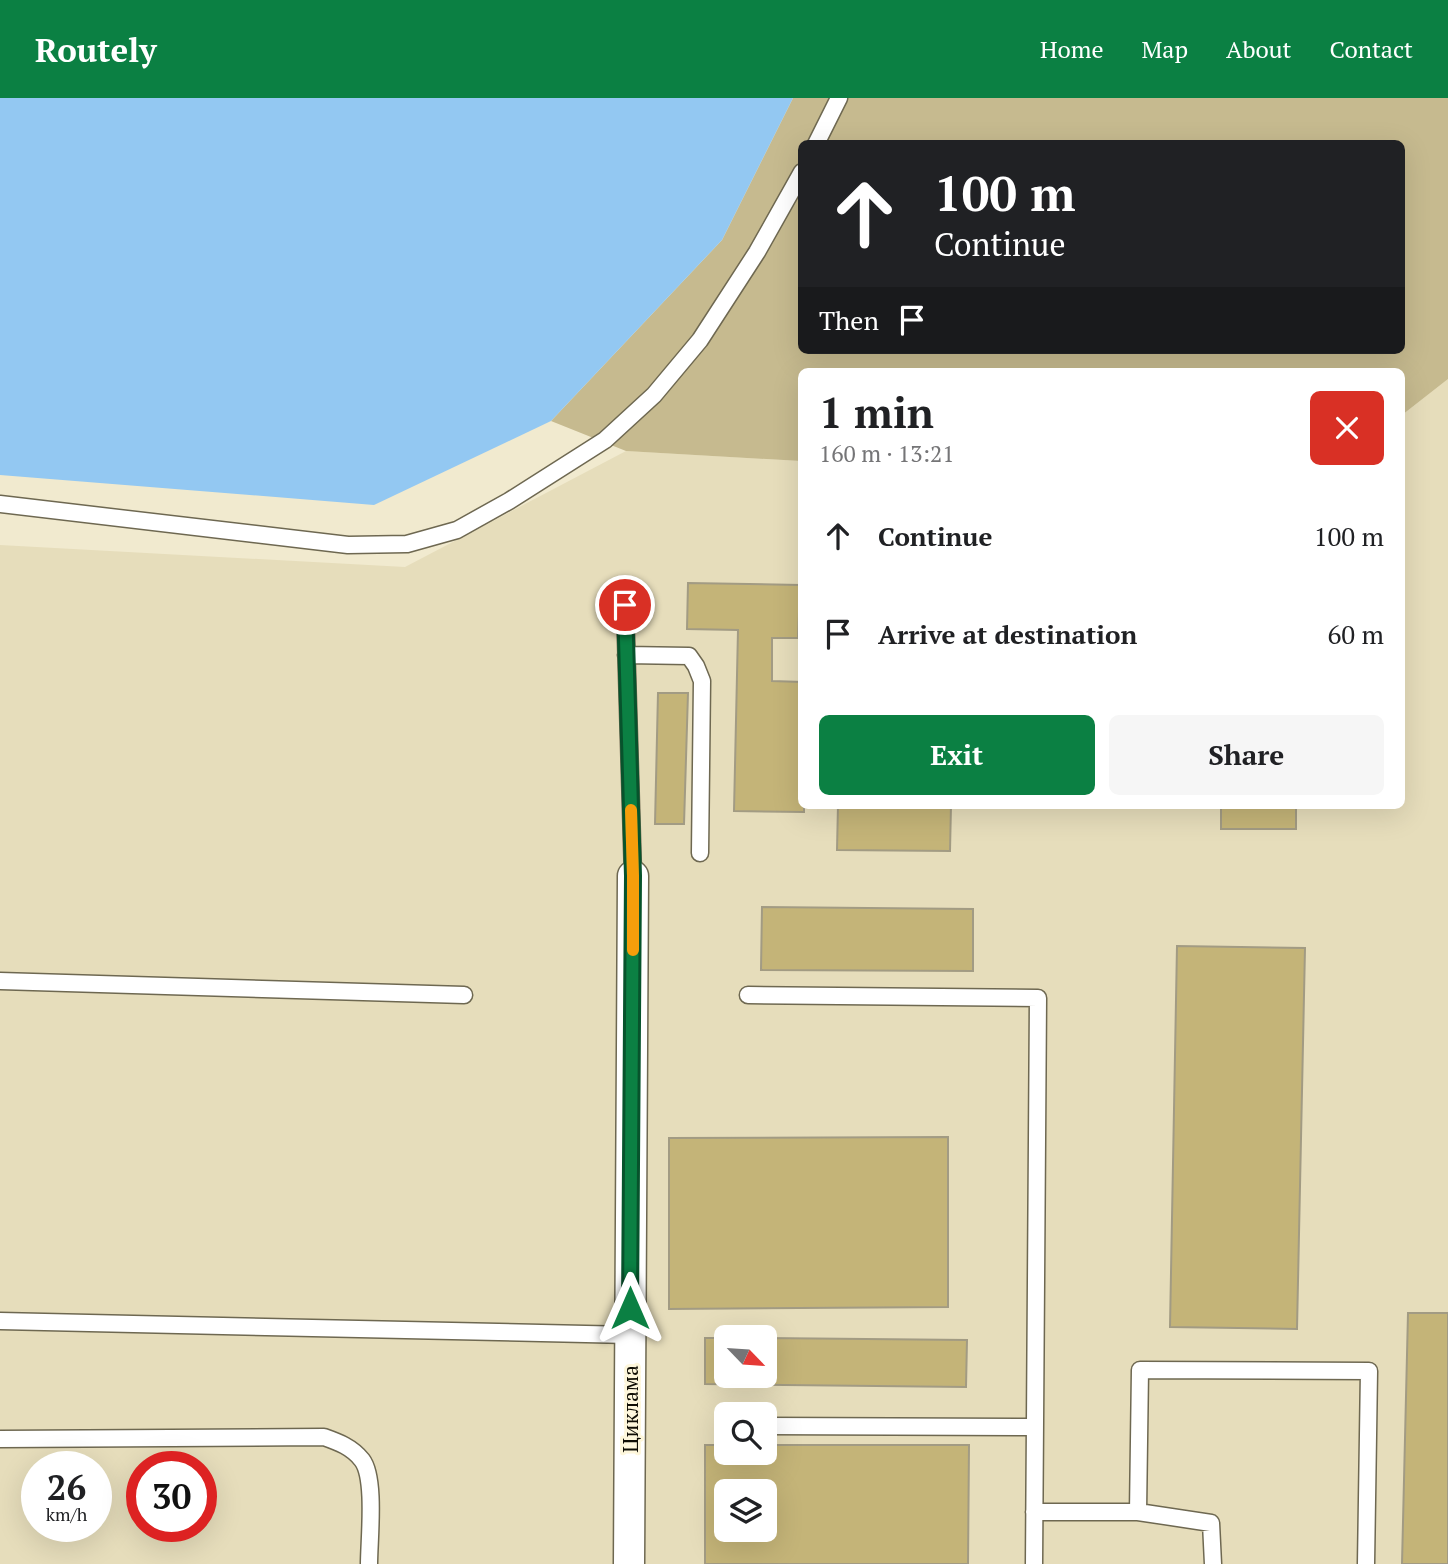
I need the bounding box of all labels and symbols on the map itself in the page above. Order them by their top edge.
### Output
pin [595,575,655,635]
position arrow [593,1271,667,1345]
north arrow [714,1325,777,1388]
street label: Циклама [616,1365,644,1453]
speed limit sign: 30 [126,1451,217,1542]

